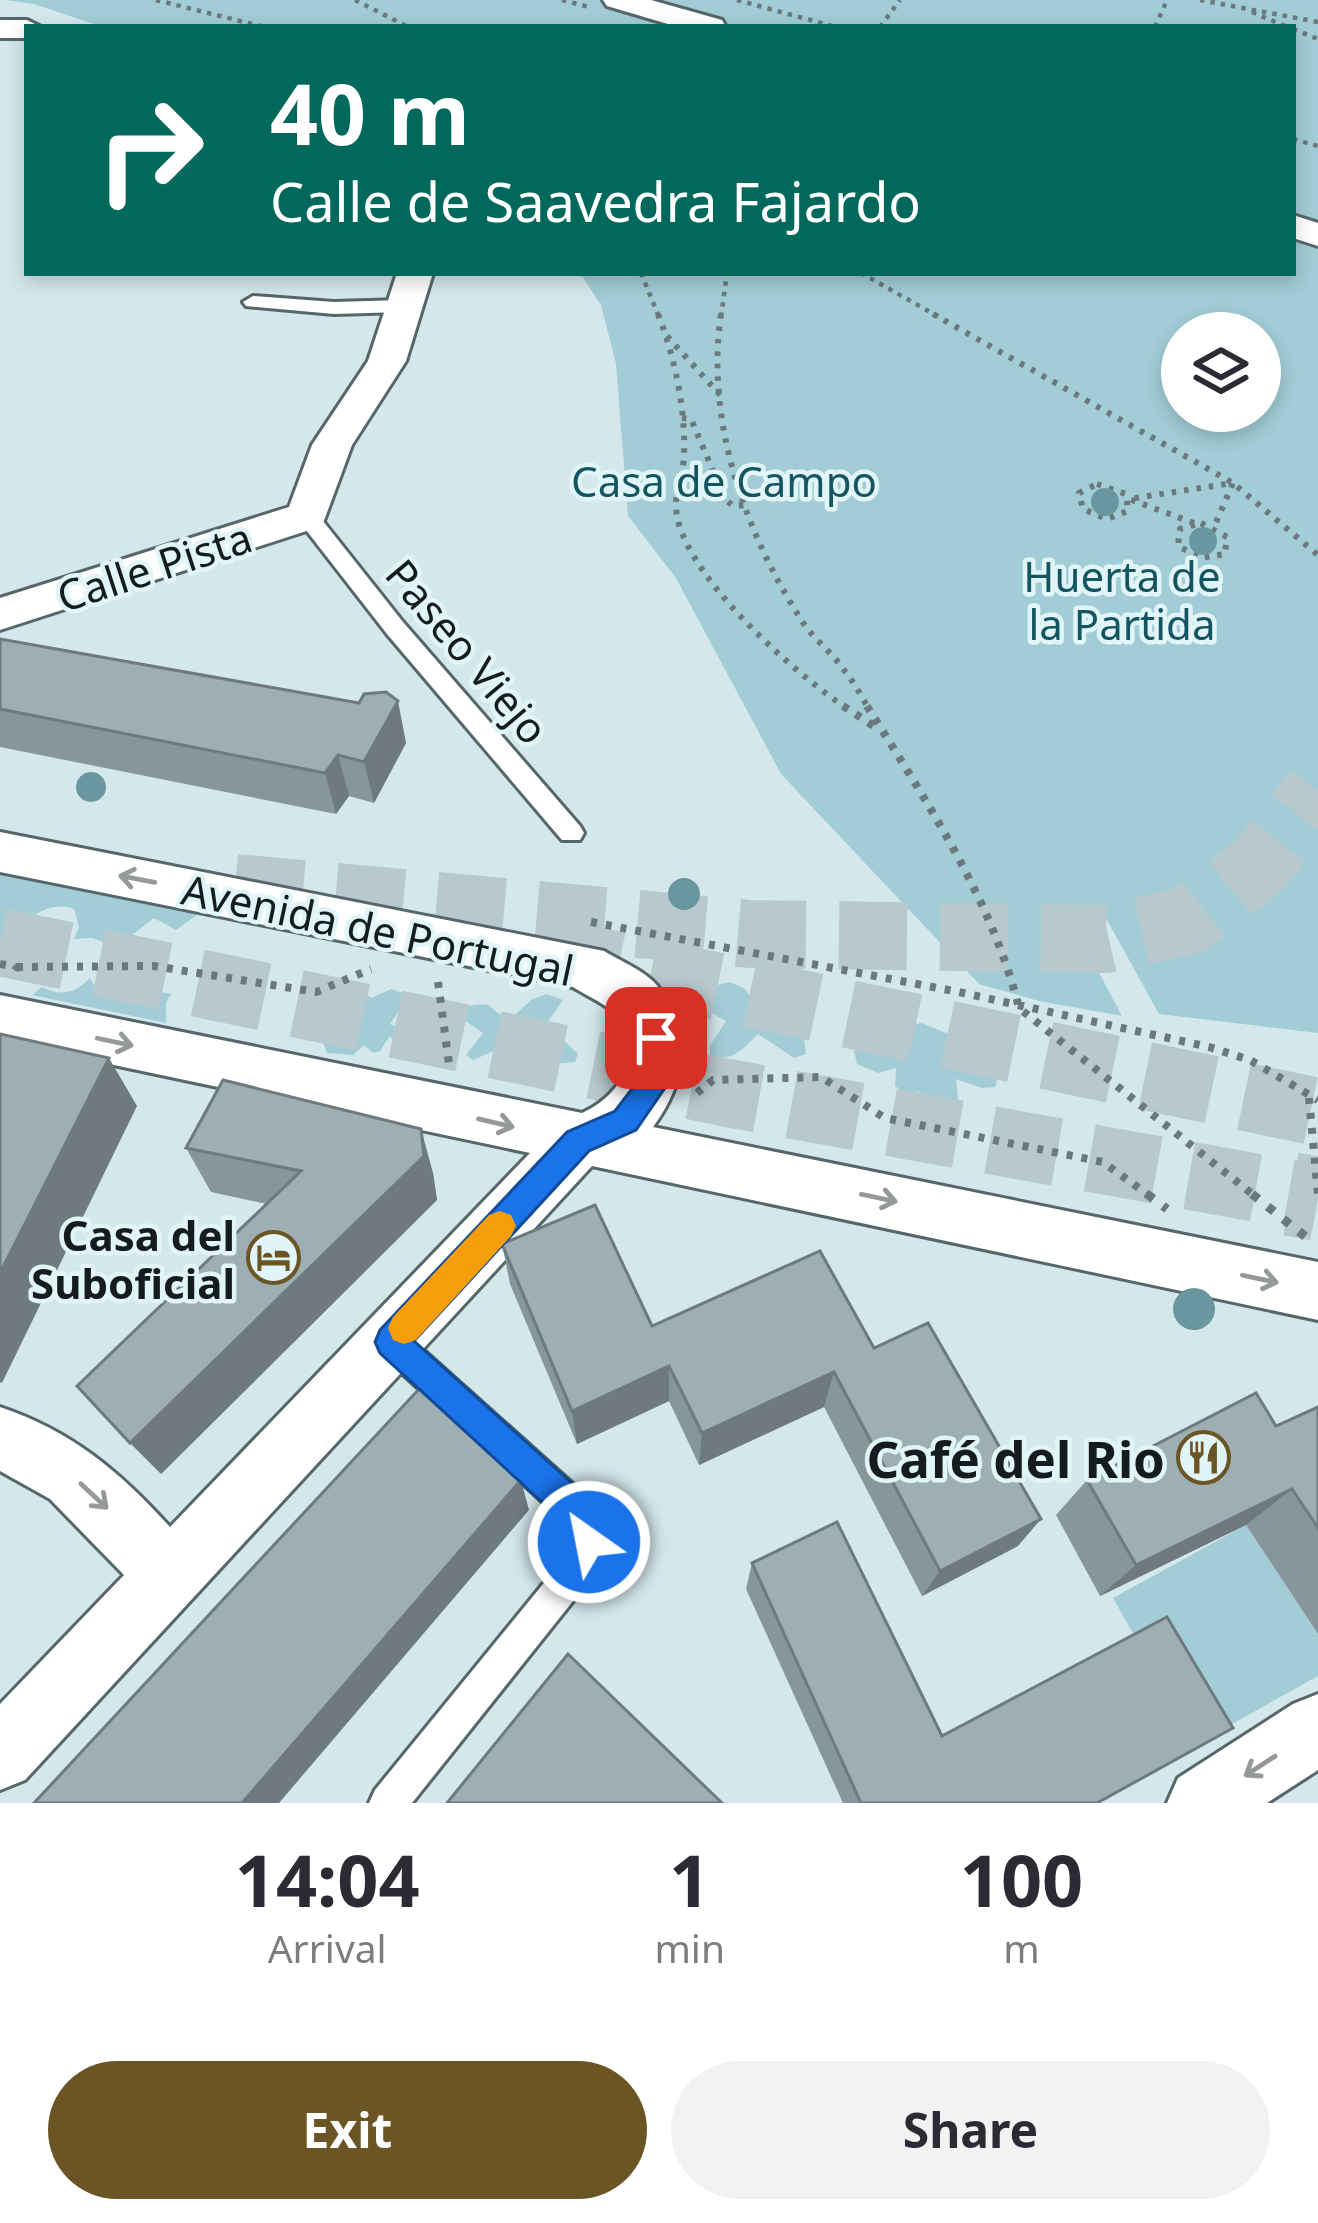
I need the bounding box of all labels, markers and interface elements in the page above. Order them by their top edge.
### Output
text: 40 m [270,55,470,170]
icon: right [72,72,228,228]
text: Calle de Saavedra Fajardo [270,164,921,238]
map controls [1161,312,1281,432]
button: layers [1161,312,1281,432]
park label: Casa de Campo [571,452,877,509]
street label: Calle Pista [49,508,259,624]
street label: Paseo Viejo [374,546,562,756]
park label: Huerta de la Partida [1023,547,1221,652]
street label: Avenida de Portugal [177,860,579,998]
one-way arrow [118,867,157,889]
pin [605,987,707,1089]
icon: arrive [623,1005,689,1071]
one-way arrow [94,1032,133,1054]
one-way arrow [477,1112,515,1135]
one-way arrow [858,1188,897,1210]
place label: Casa del Suboficial [31,1206,235,1311]
hotel icon: Casa del Suboficial [246,1230,302,1286]
one-way arrow [1241,1269,1279,1292]
place label: Café del Rio [867,1423,1165,1493]
restaurant icon: Café del Rio [1176,1430,1232,1486]
position arrow [526,1479,652,1605]
one-way arrow [78,1482,108,1509]
one-way arrow [1244,1754,1278,1778]
text: 14:04 [235,1830,420,1928]
text: 1 [669,1830,710,1928]
text: 100 [960,1830,1083,1928]
text: Arrival [268,1921,387,1974]
text: min [654,1921,725,1974]
text: m [1003,1921,1040,1974]
button: Exit [48,2061,647,2199]
button: Share [671,2061,1270,2199]

